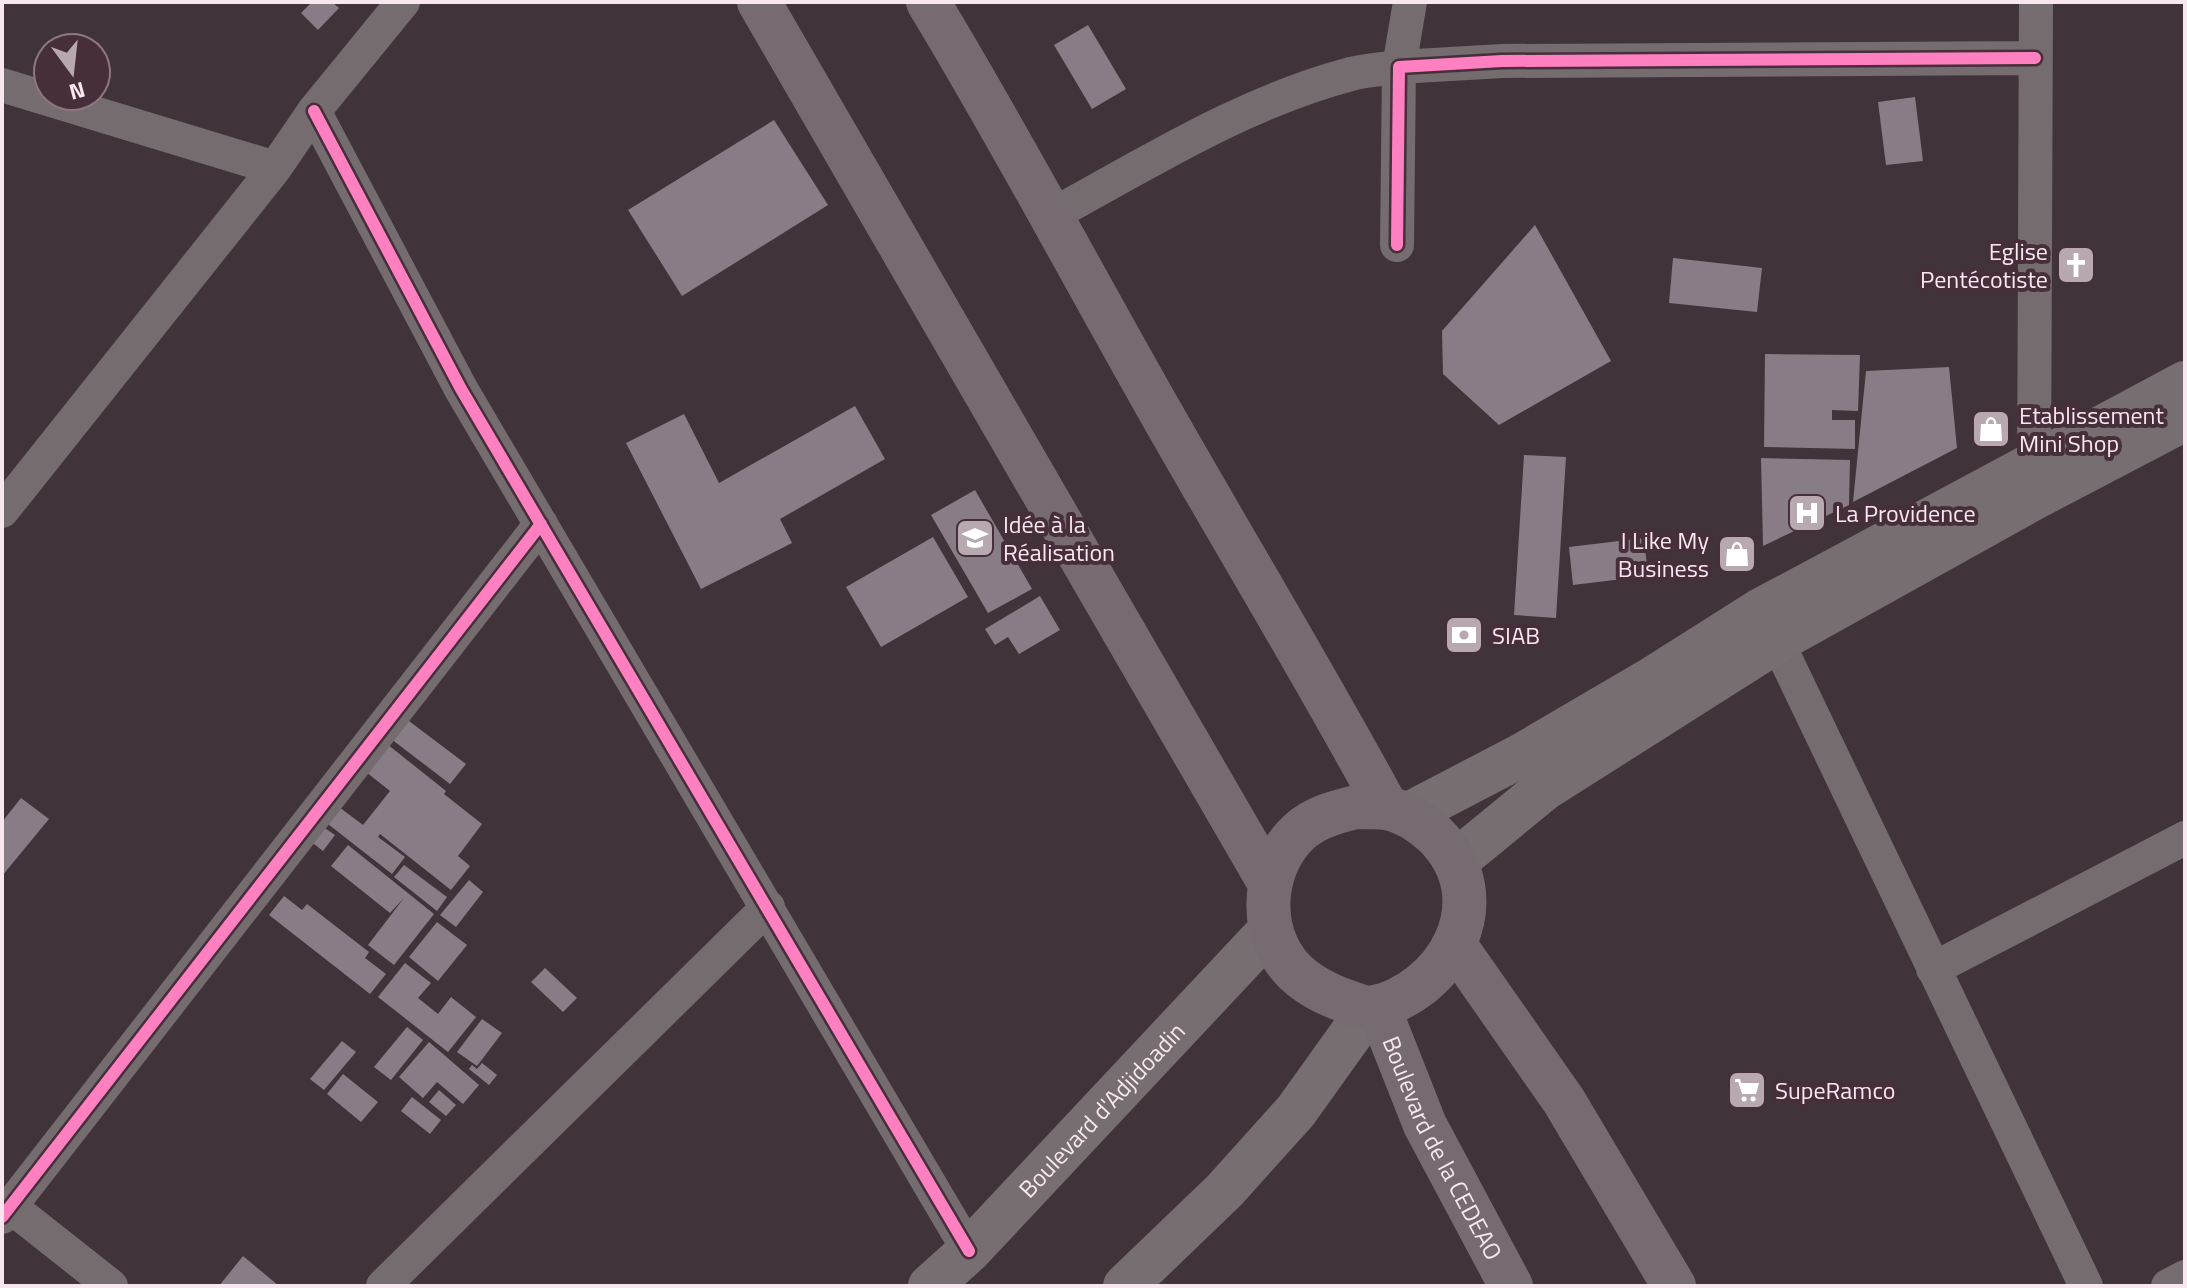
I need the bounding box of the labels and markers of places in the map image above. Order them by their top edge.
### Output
place label: Eglise Pentécotiste [1920,233,2048,297]
church icon: Eglise Pentécotiste [2055,244,2097,286]
place label: Etablissement Mini Shop [2019,397,2164,461]
shop icon: Etablissement Mini Shop [1970,408,2012,450]
hospital icon: La Providence [1786,492,1828,534]
place label: La Providence [1835,495,1976,531]
place label: Idée à la Réalisation [1003,506,1115,570]
school or university icon: Idée à la Réalisation [954,517,996,559]
place label: I Like My Business [1618,522,1709,586]
shop icon: I Like My Business [1716,533,1758,575]
bank icon: SIAB [1443,614,1485,656]
place label: SIAB [1492,617,1540,653]
supermarket icon: SupeRamco [1726,1069,1768,1111]
place label: SupeRamco [1775,1072,1895,1108]

